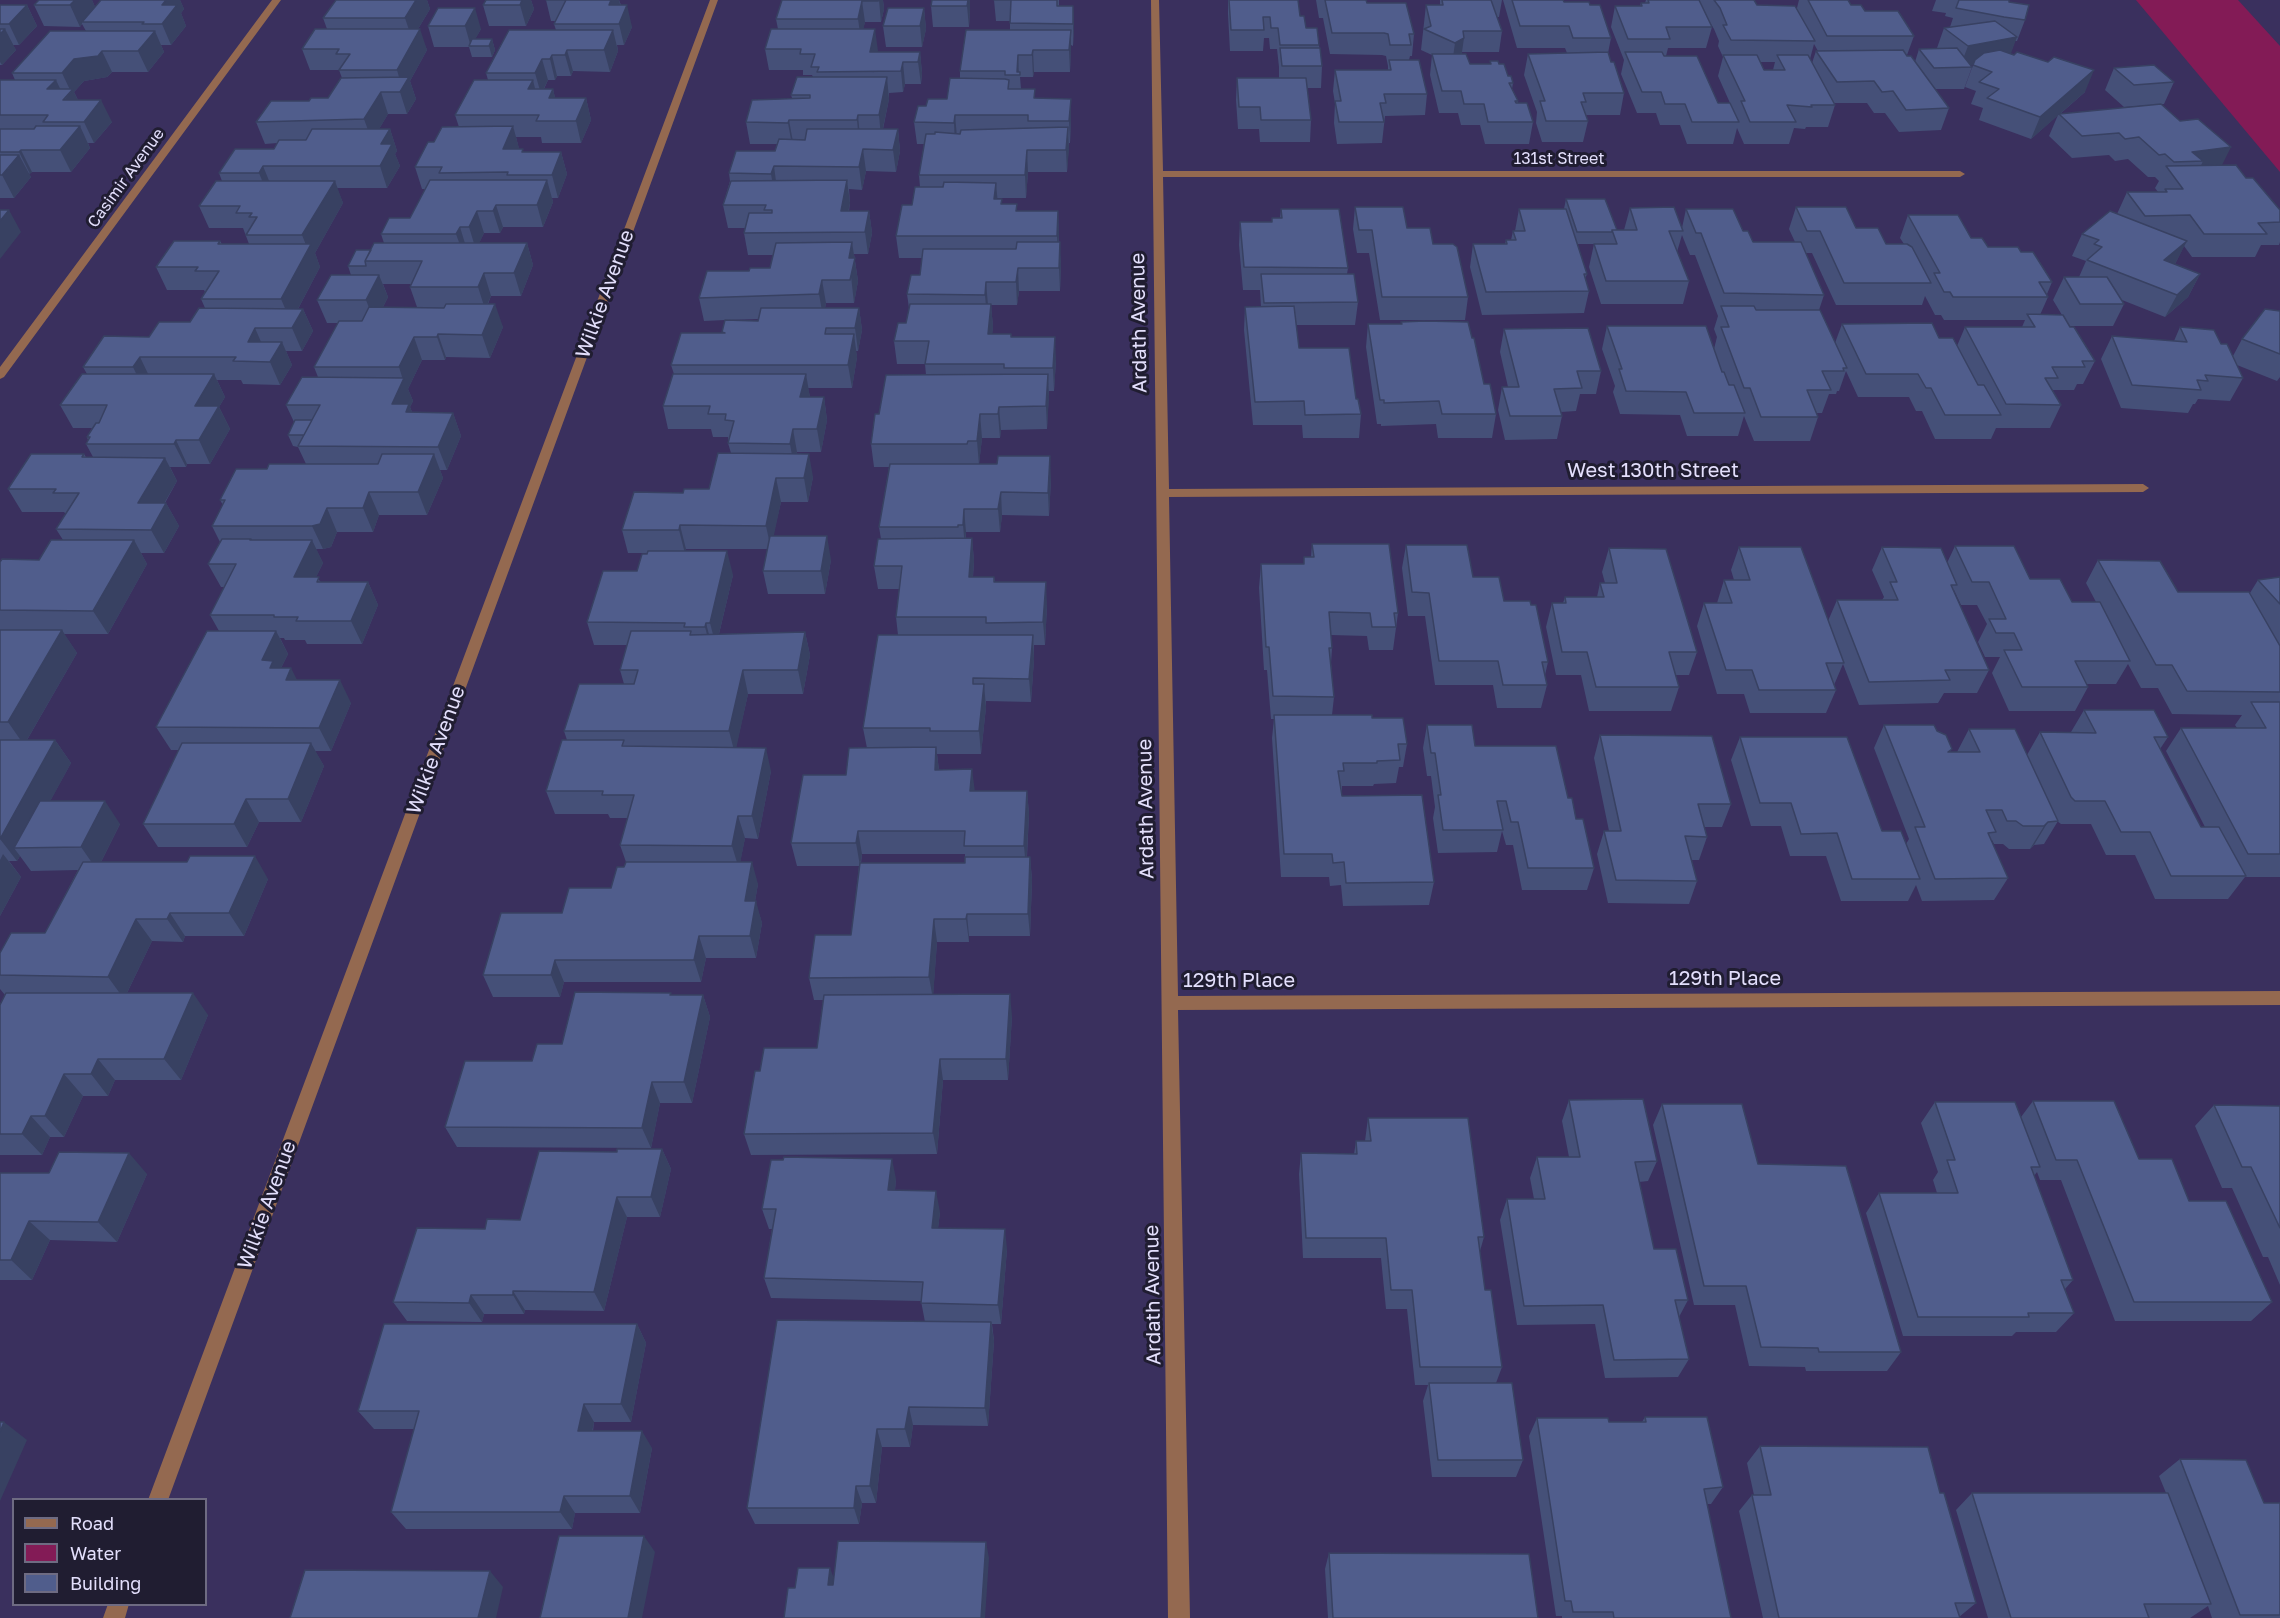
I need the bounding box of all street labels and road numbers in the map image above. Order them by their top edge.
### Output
street label: Casimir Avenue [84,125,168,231]
street label: 131st Street [1513,149,1605,169]
street label: Wilkie Avenue [571,227,639,361]
street label: Ardath Avenue [1126,253,1152,393]
street label: West 130th Street [1567,459,1739,483]
street label: Wilkie Avenue [402,683,470,817]
street label: Ardath Avenue [1133,739,1159,879]
street label: 129th Place [1669,967,1781,991]
street label: 129th Place [1183,969,1295,993]
street label: Wilkie Avenue [233,1138,301,1272]
street label: Ardath Avenue [1140,1225,1166,1365]

